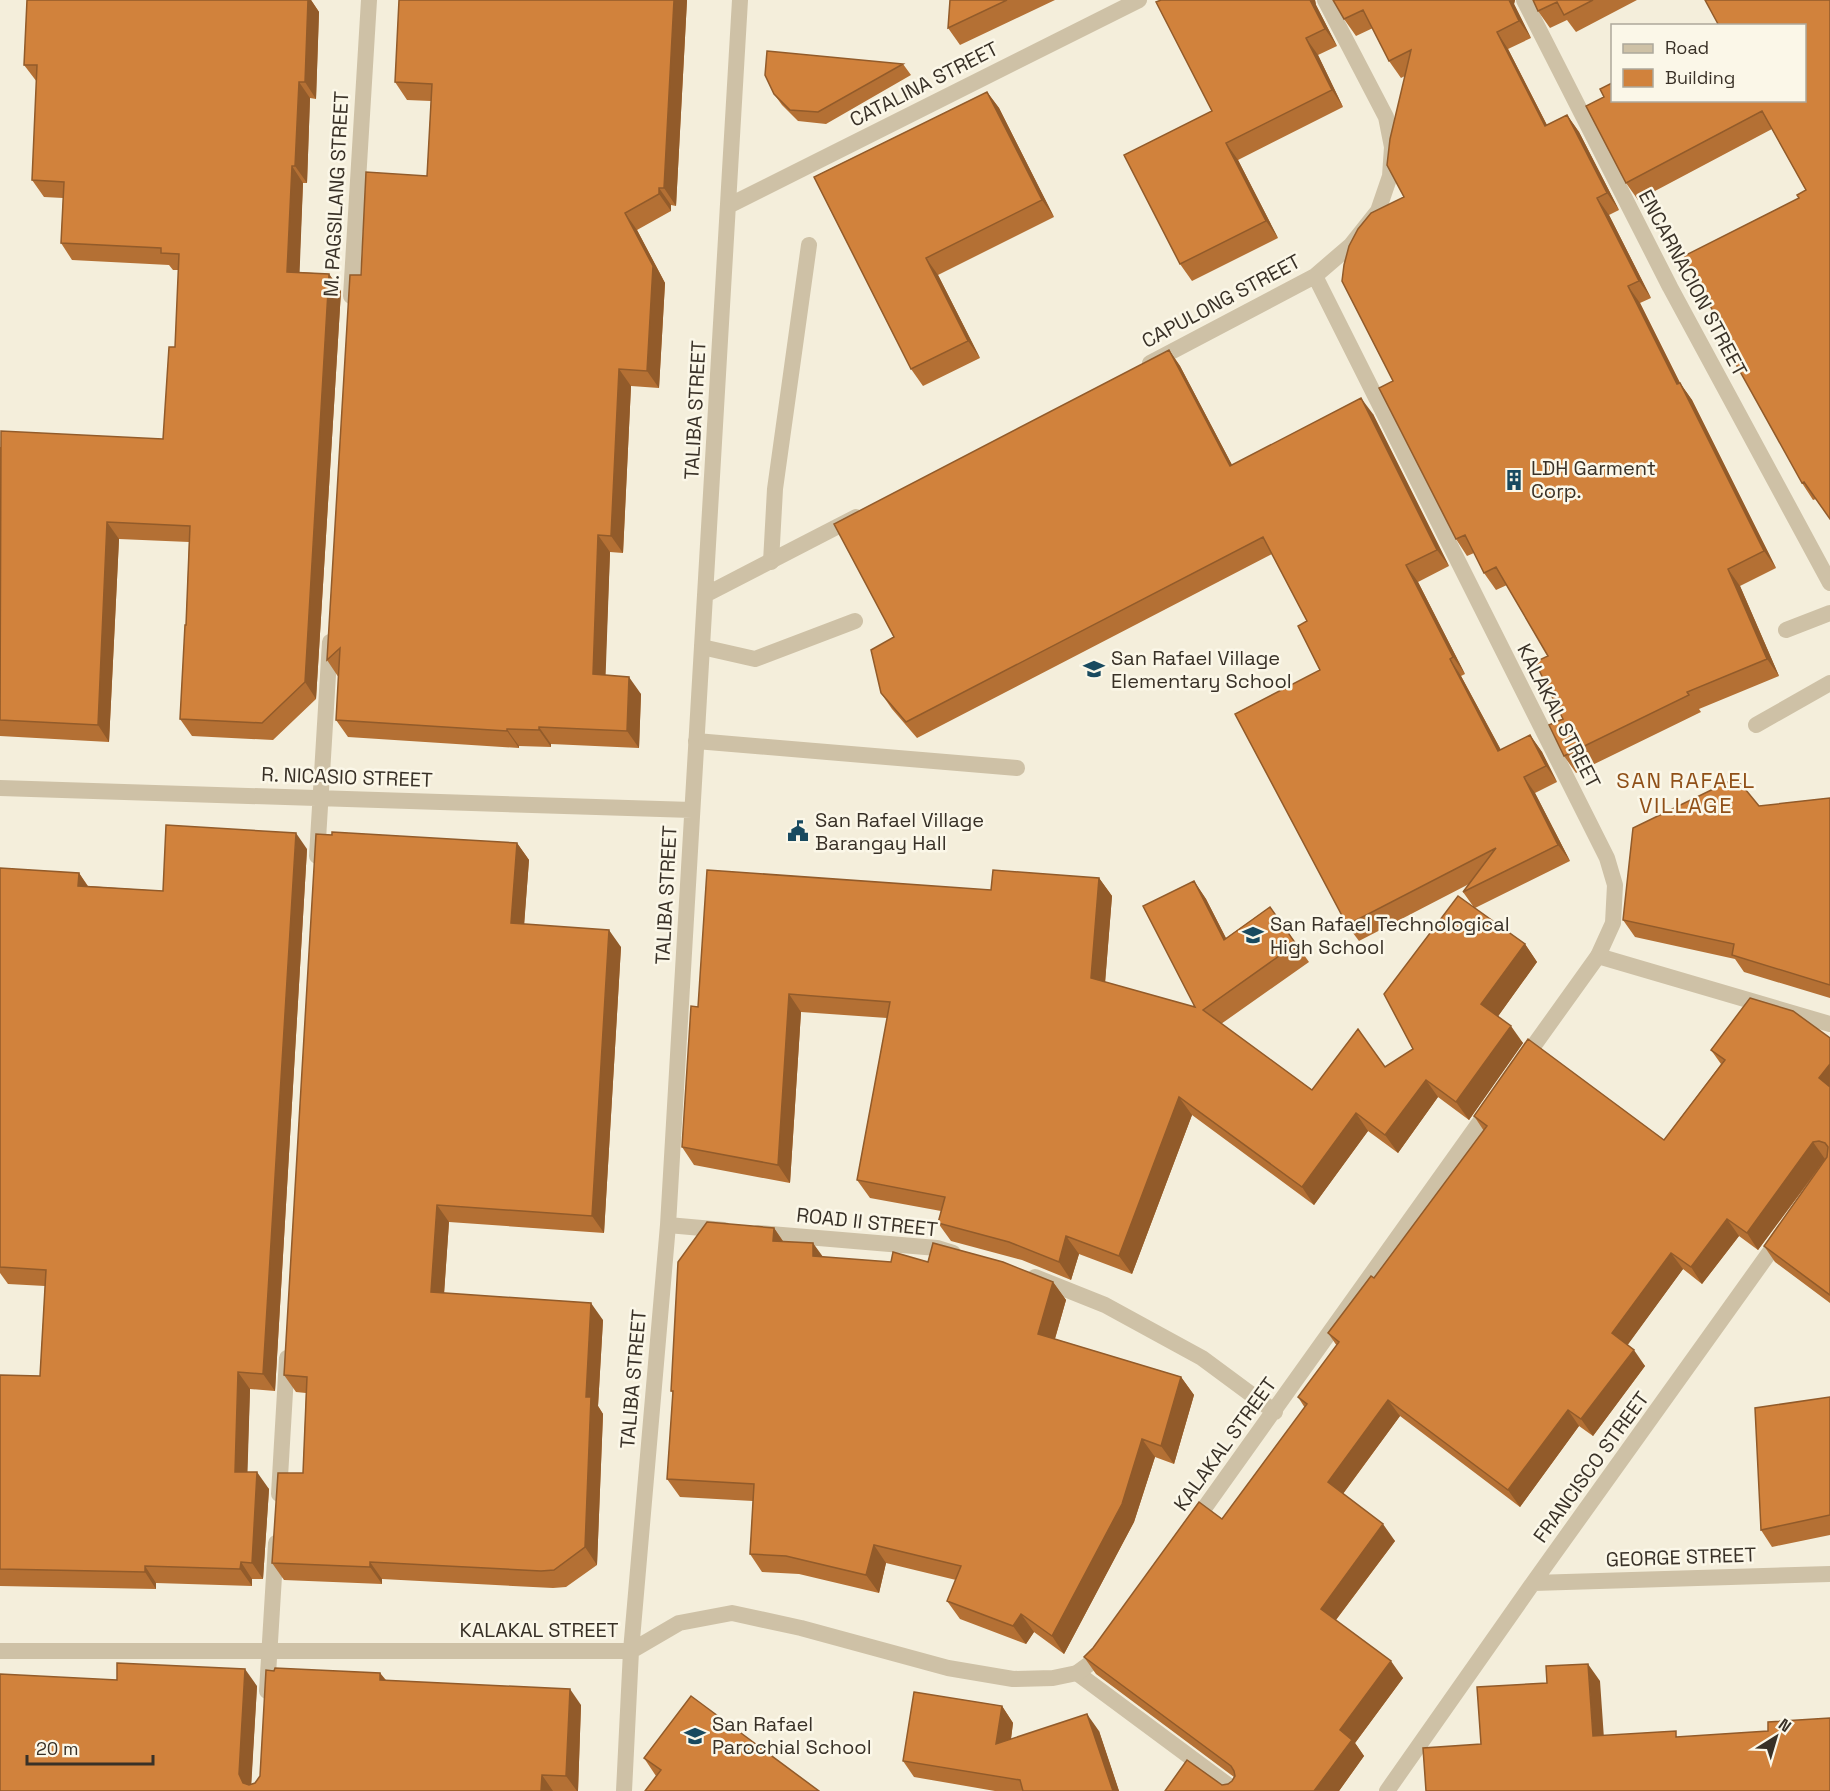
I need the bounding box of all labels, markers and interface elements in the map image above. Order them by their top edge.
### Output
legend [1611,24,1806,102]
street label: CATALINA STREET [845,35,1003,133]
text: Road [1665,36,1709,59]
text: Building [1665,66,1735,89]
street label: M. PAGSILANG STREET [318,90,354,298]
street label: ENCARNACION STREET [1633,185,1753,381]
street label: CAPULONG STREET [1137,248,1305,354]
street label: TALIBA STREET [678,339,712,480]
place label: LDH Garment Corp. [1531,455,1656,504]
building icon: LDH Garment Corp. [1502,468,1526,492]
street label: KALAKAL STREET [1511,639,1607,793]
place label: San Rafael Village Elementary School [1111,645,1292,694]
school or university icon: San Rafael Village Elementary School [1082,657,1106,681]
street label: R. NICASIO STREET [261,761,433,793]
district label: SAN RAFAEL VILLAGE [1616,766,1756,819]
place label: San Rafael Village Barangay Hall [815,807,984,856]
public building icon: San Rafael Village Barangay Hall [786,819,810,843]
street label: TALIBA STREET [649,824,683,965]
place label: San Rafael Technological High School [1270,911,1510,960]
school or university icon: San Rafael Technological High School [1241,923,1265,947]
street label: ROAD II STREET [795,1202,939,1242]
street label: TALIBA STREET [614,1308,652,1450]
street label: KALAKAL STREET [1168,1372,1282,1516]
street label: FRANCISCO STREET [1527,1386,1655,1548]
street label: GEORGE STREET [1605,1541,1757,1573]
street label: KALAKAL STREET [460,1617,619,1643]
north arrow [1746,1707,1806,1767]
place label: San Rafael Parochial School [712,1711,872,1760]
text: N [1774,1714,1795,1737]
school or university icon: San Rafael Parochial School [683,1724,707,1748]
scale bar [27,1728,153,1766]
text: 20 m [36,1737,79,1760]

